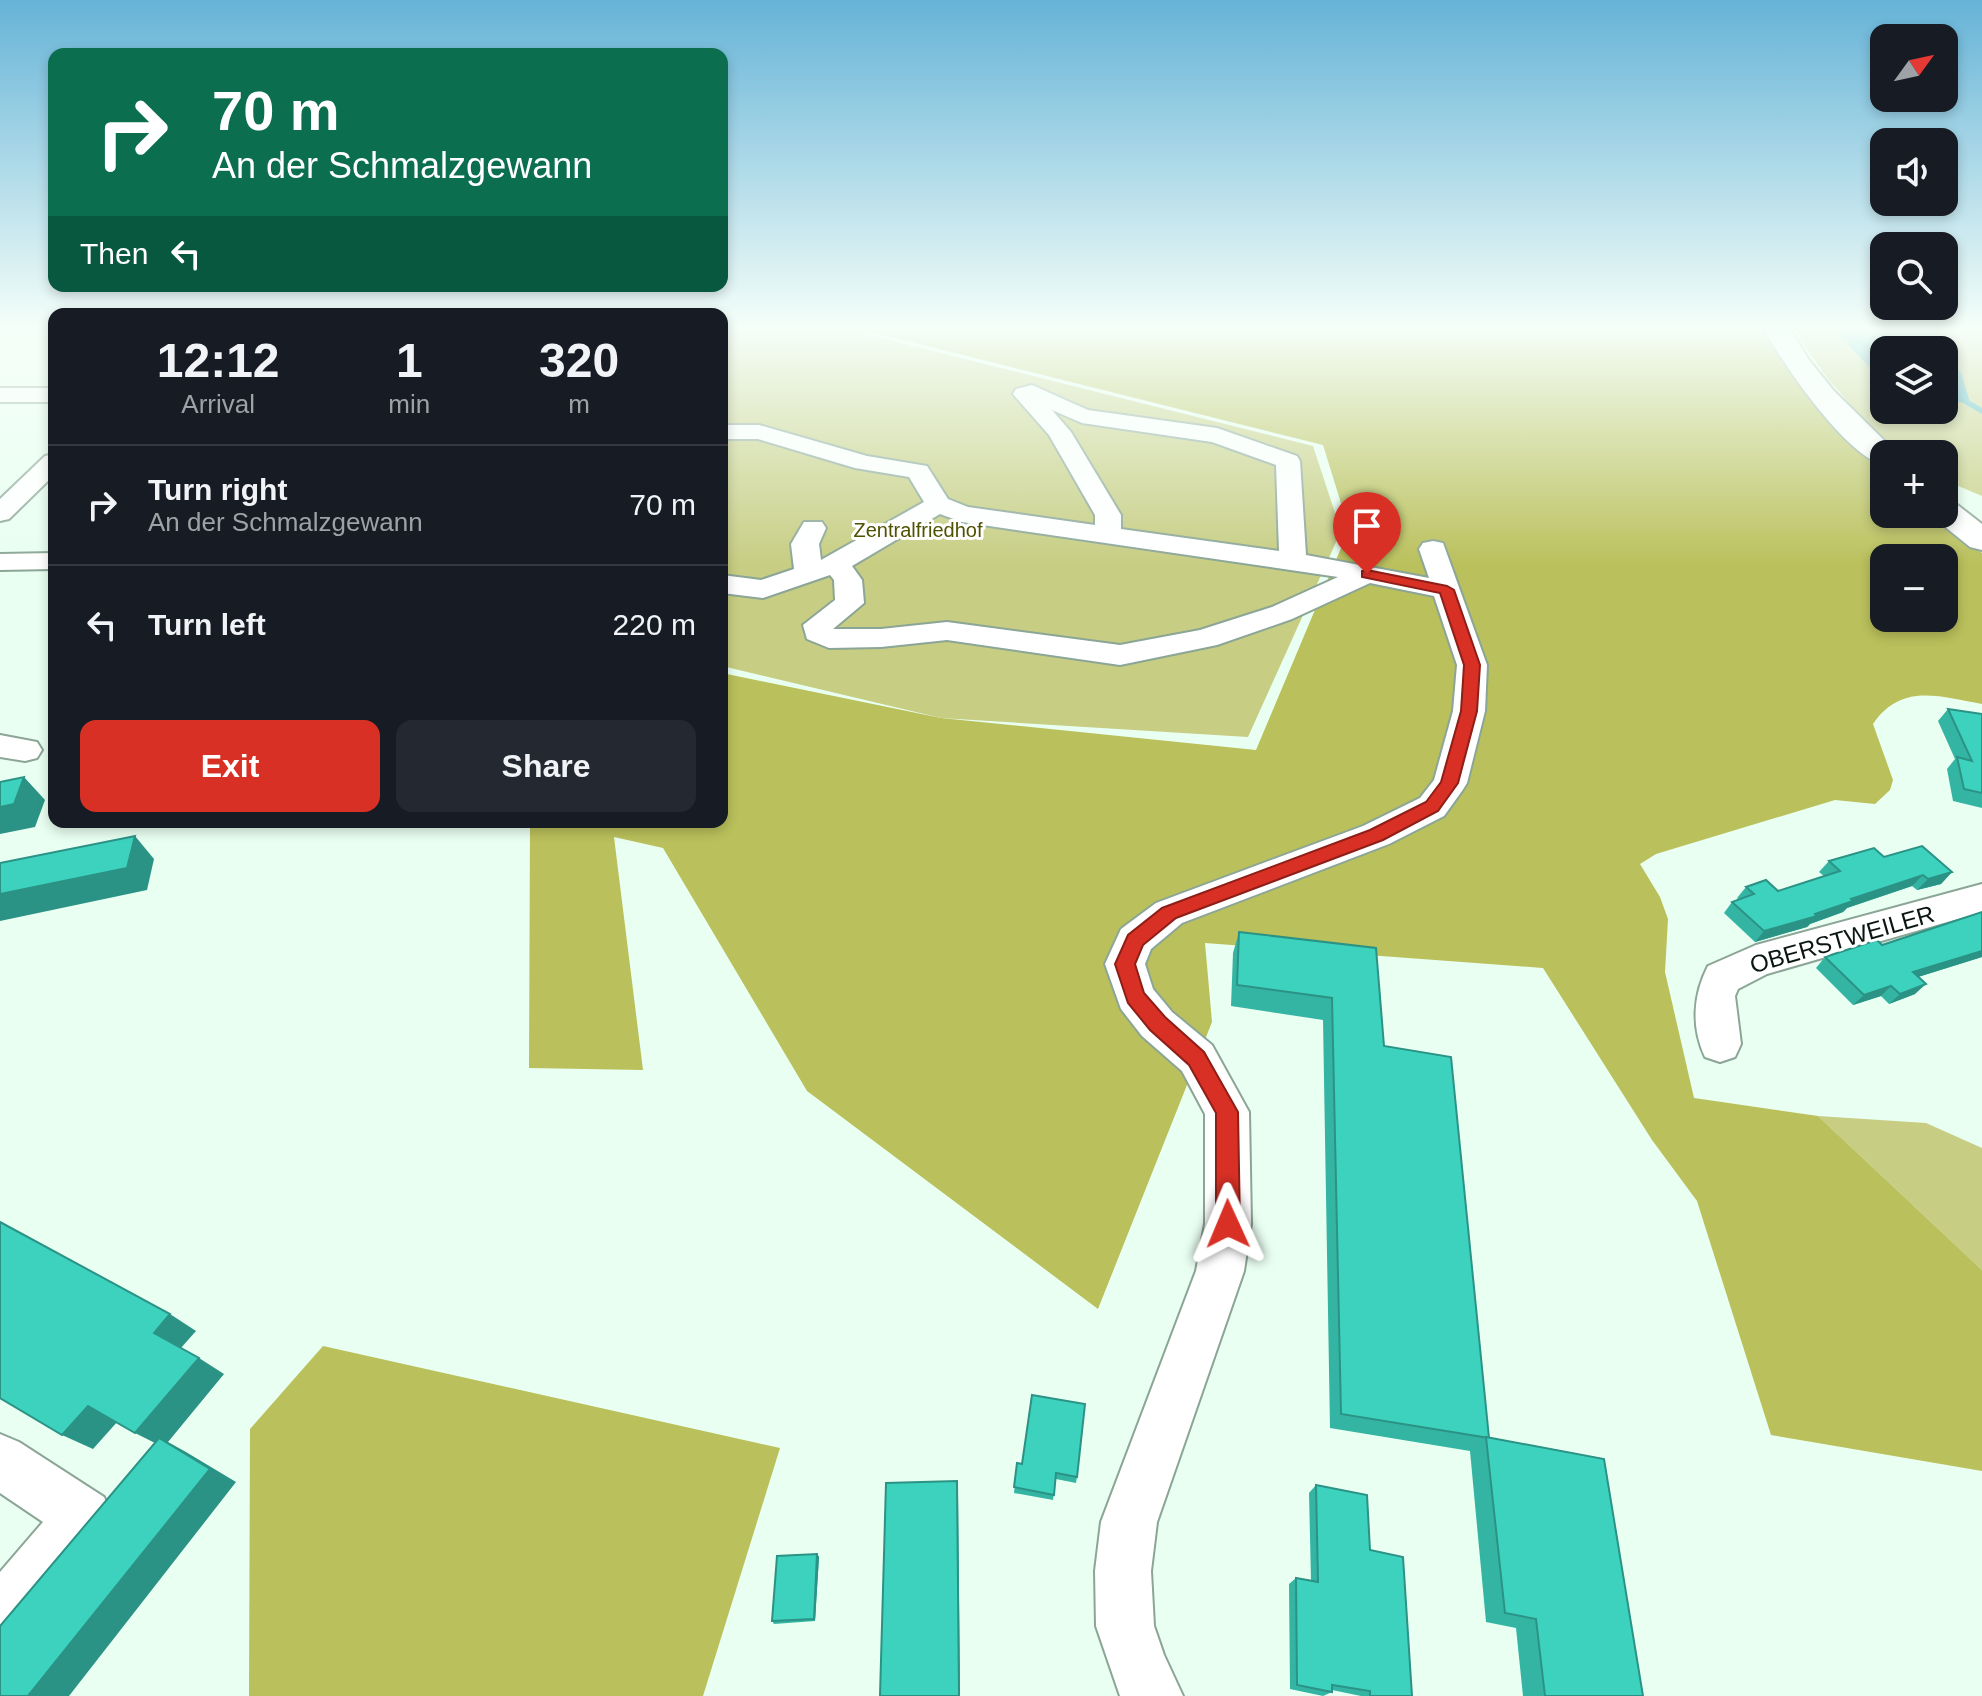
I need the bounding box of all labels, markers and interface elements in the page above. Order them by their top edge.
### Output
north arrow [1870,24,1958,112]
map controls [1870,24,1958,632]
text: 70 m [212,79,340,142]
icon: right [80,80,184,184]
button: sound [1870,128,1958,216]
text: An der Schmalzgewann [212,145,592,186]
icon: left [164,232,208,276]
button: search [1870,232,1958,320]
text: Then [80,237,148,270]
text: 12:12 [157,334,280,387]
text: 1 [396,334,423,387]
text: 320 [539,334,619,387]
button: layers [1870,336,1958,424]
text: Arrival [181,389,255,419]
text: min [388,389,430,419]
text: m [568,389,590,419]
button: + [1870,440,1958,528]
text: Turn right [148,473,287,506]
icon: right [80,483,124,527]
text: 70 m [629,488,696,521]
pin [1333,492,1401,574]
icon: arrive [1345,504,1389,548]
text: An der Schmalzgewann [148,507,423,537]
park label: Zentralfriedhof [854,519,983,541]
button: − [1870,544,1958,632]
icon: left [80,603,124,647]
text: Turn left [148,608,266,641]
text: 220 m [613,608,696,641]
button: Exit [80,720,380,812]
button: Share [396,720,696,812]
street label: OBERSTWEILER [1747,900,1937,978]
position arrow [1186,1182,1270,1266]

